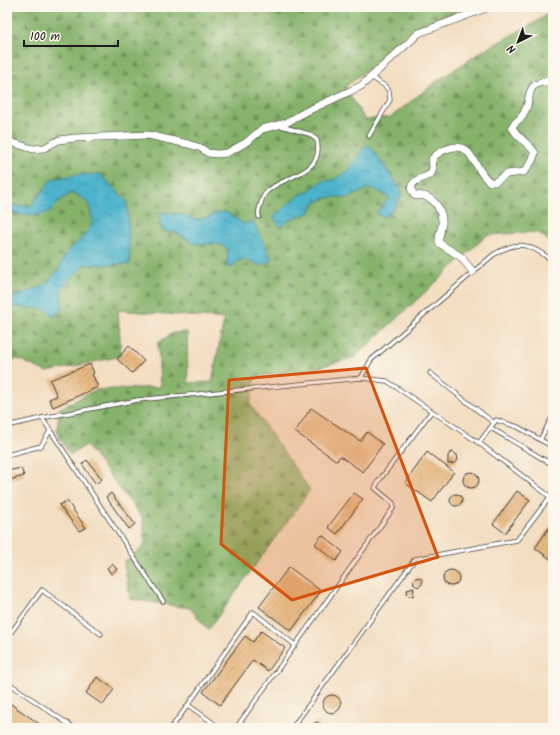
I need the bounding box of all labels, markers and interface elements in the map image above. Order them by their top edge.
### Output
scale bar [24,22,118,48]
north arrow [498,22,538,62]
text: 100 m [30,27,61,46]
text: N [503,40,521,58]

